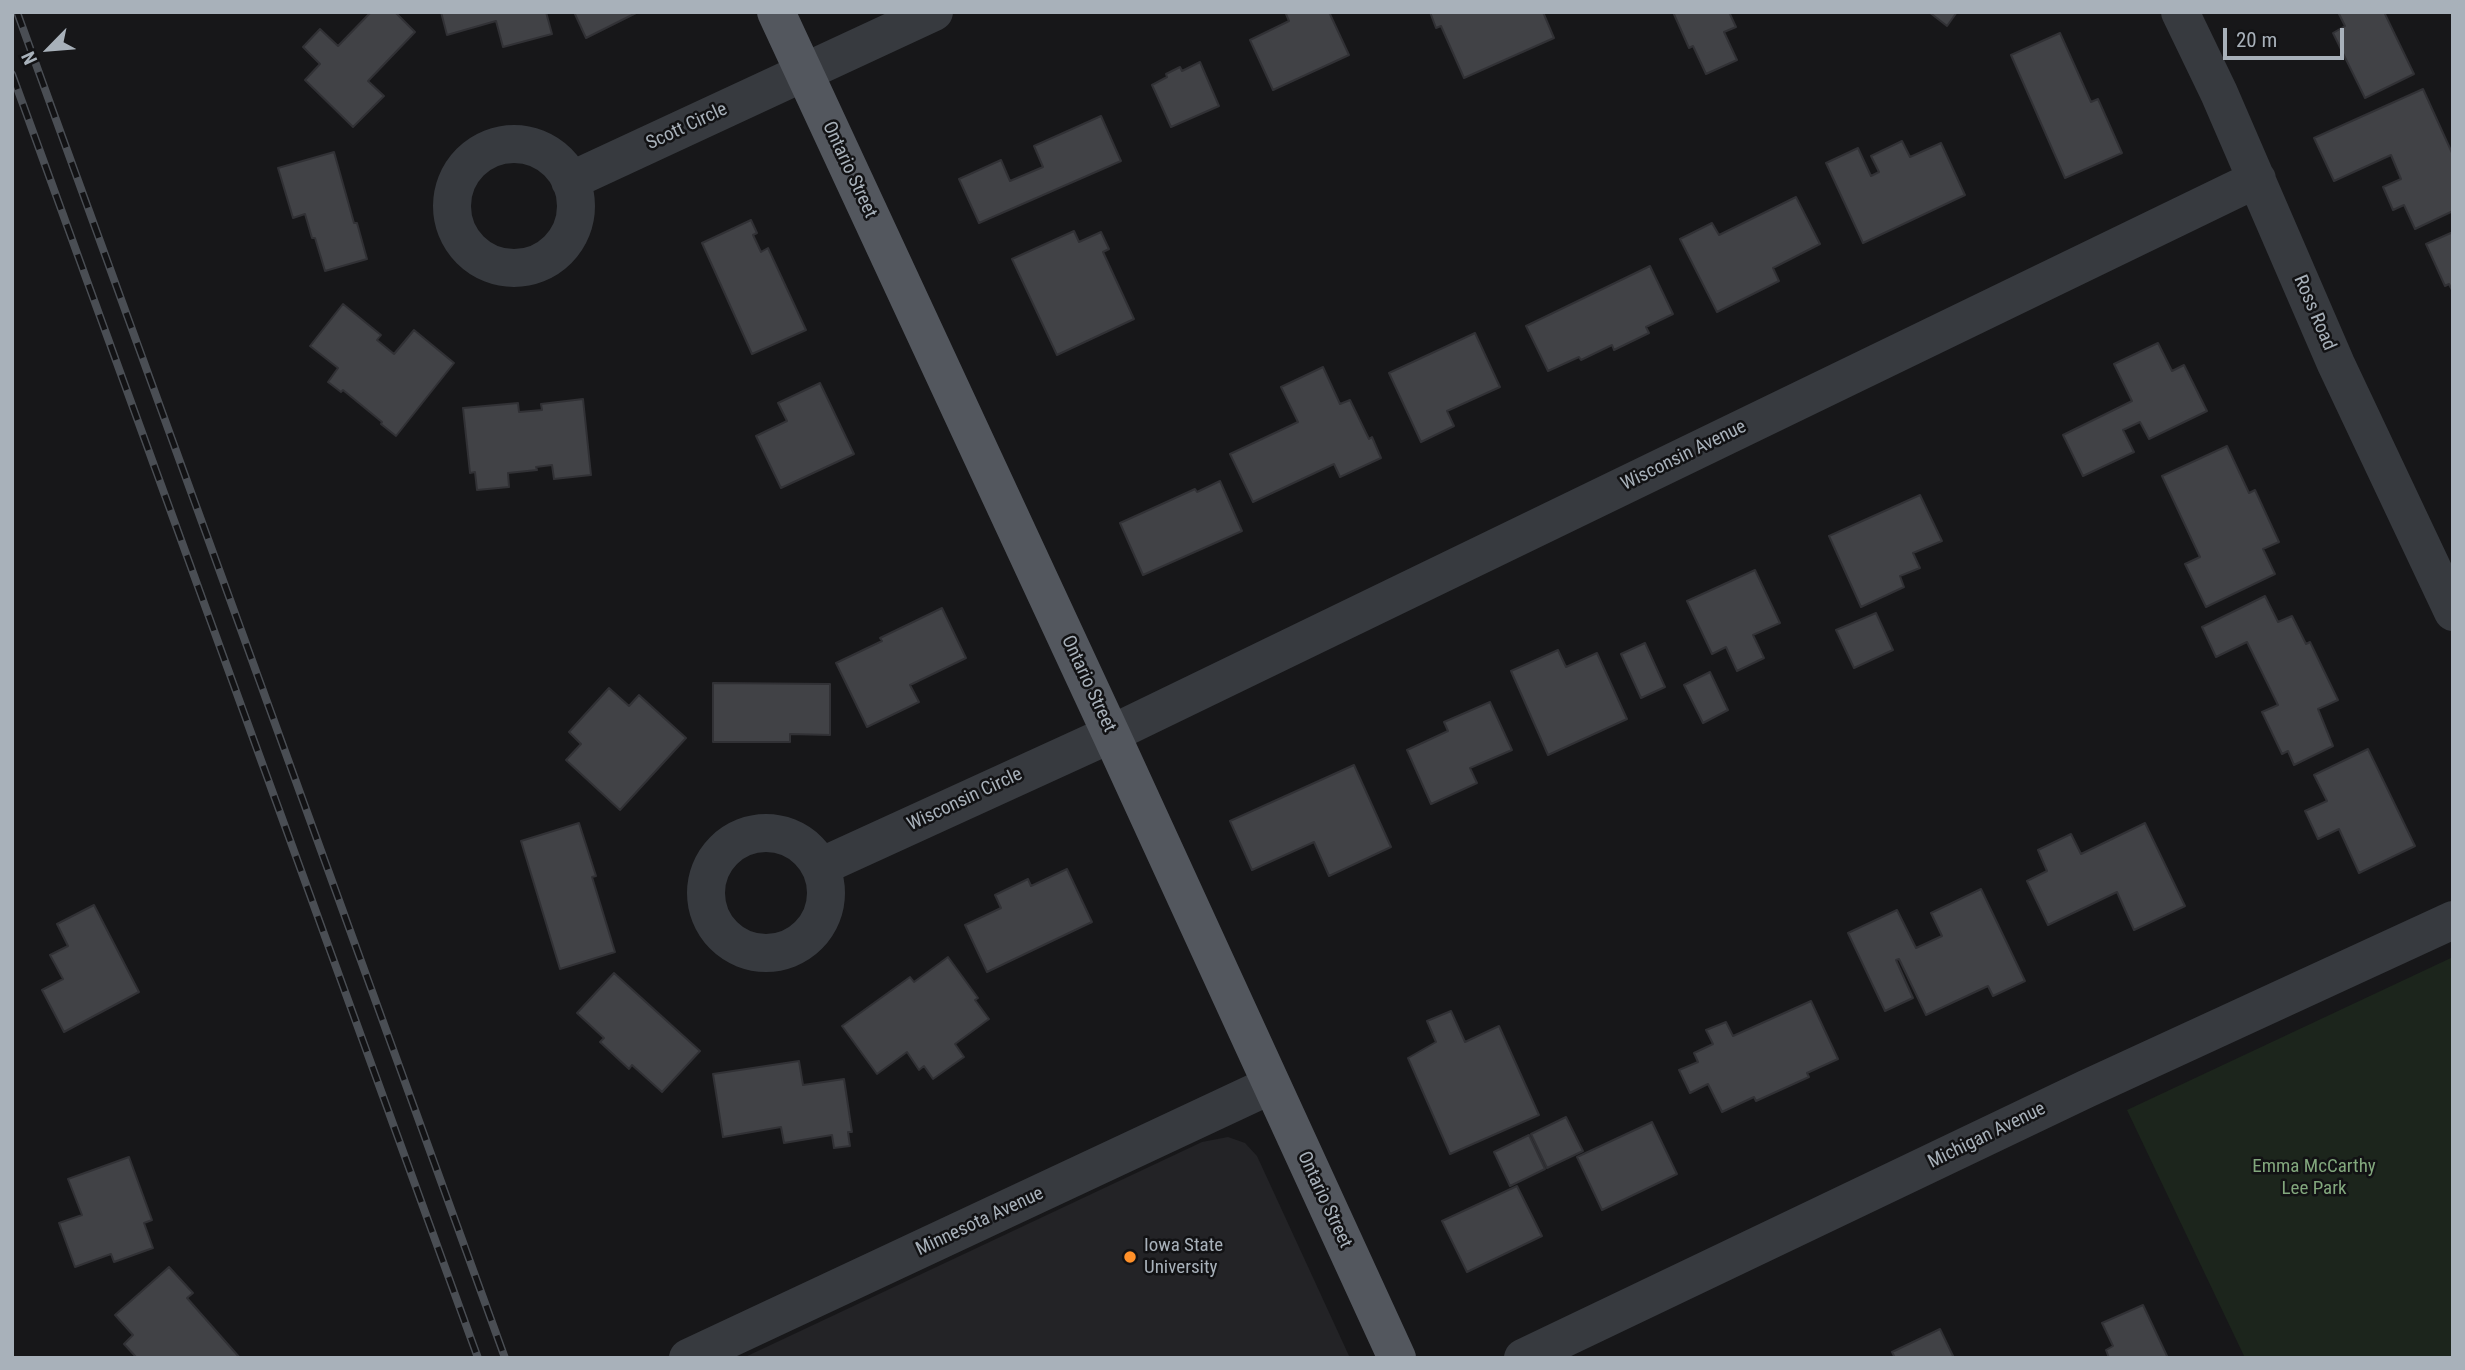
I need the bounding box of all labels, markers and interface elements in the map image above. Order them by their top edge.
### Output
north arrow [14,14,84,84]
scale bar [2227,14,2348,58]
text: 20 m [2236,28,2277,52]
text: N [17,48,42,68]
street label: Scott Circle [643,98,731,156]
street label: Ontario Street [817,118,881,222]
street label: Ross Road [2288,272,2340,354]
street label: Wisconsin Avenue [1618,416,1750,496]
street label: Ontario Street [1056,632,1120,736]
street label: Wisconsin Circle [904,763,1026,837]
street label: Michigan Avenue [1925,1098,2049,1174]
street label: Ontario Street [1292,1148,1356,1252]
park label: Emma McCarthy Lee Park [2252,1156,2376,1200]
street label: Minnesota Avenue [913,1183,1047,1261]
place label: Iowa State University [1144,1235,1223,1279]
marker: Iowa State University [1122,1249,1138,1265]

